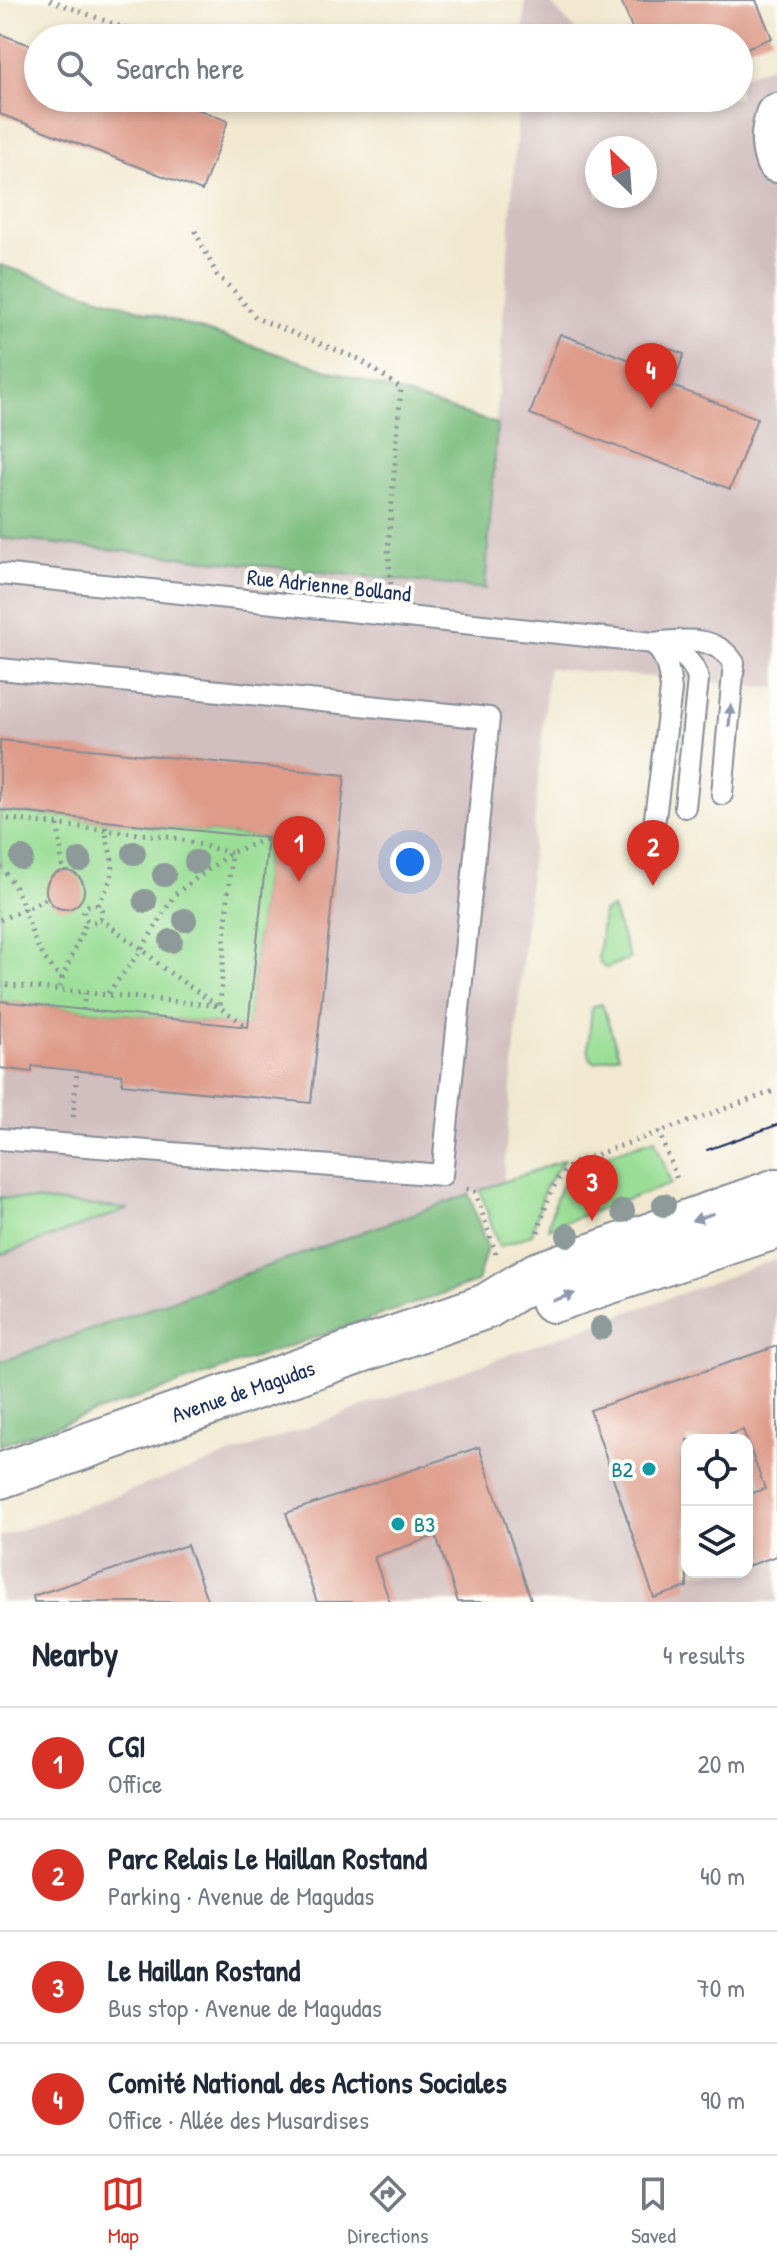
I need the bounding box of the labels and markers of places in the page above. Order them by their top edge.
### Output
pin: 4 [625,343,677,409]
pin: 1 [273,816,325,882]
pin: 2 [627,820,679,886]
pin: 3 [566,1155,618,1221]
place label: B2 [612,1454,634,1484]
marker: B2 [640,1460,658,1478]
place label: B3 [414,1509,435,1539]
marker: B3 [389,1515,407,1533]

